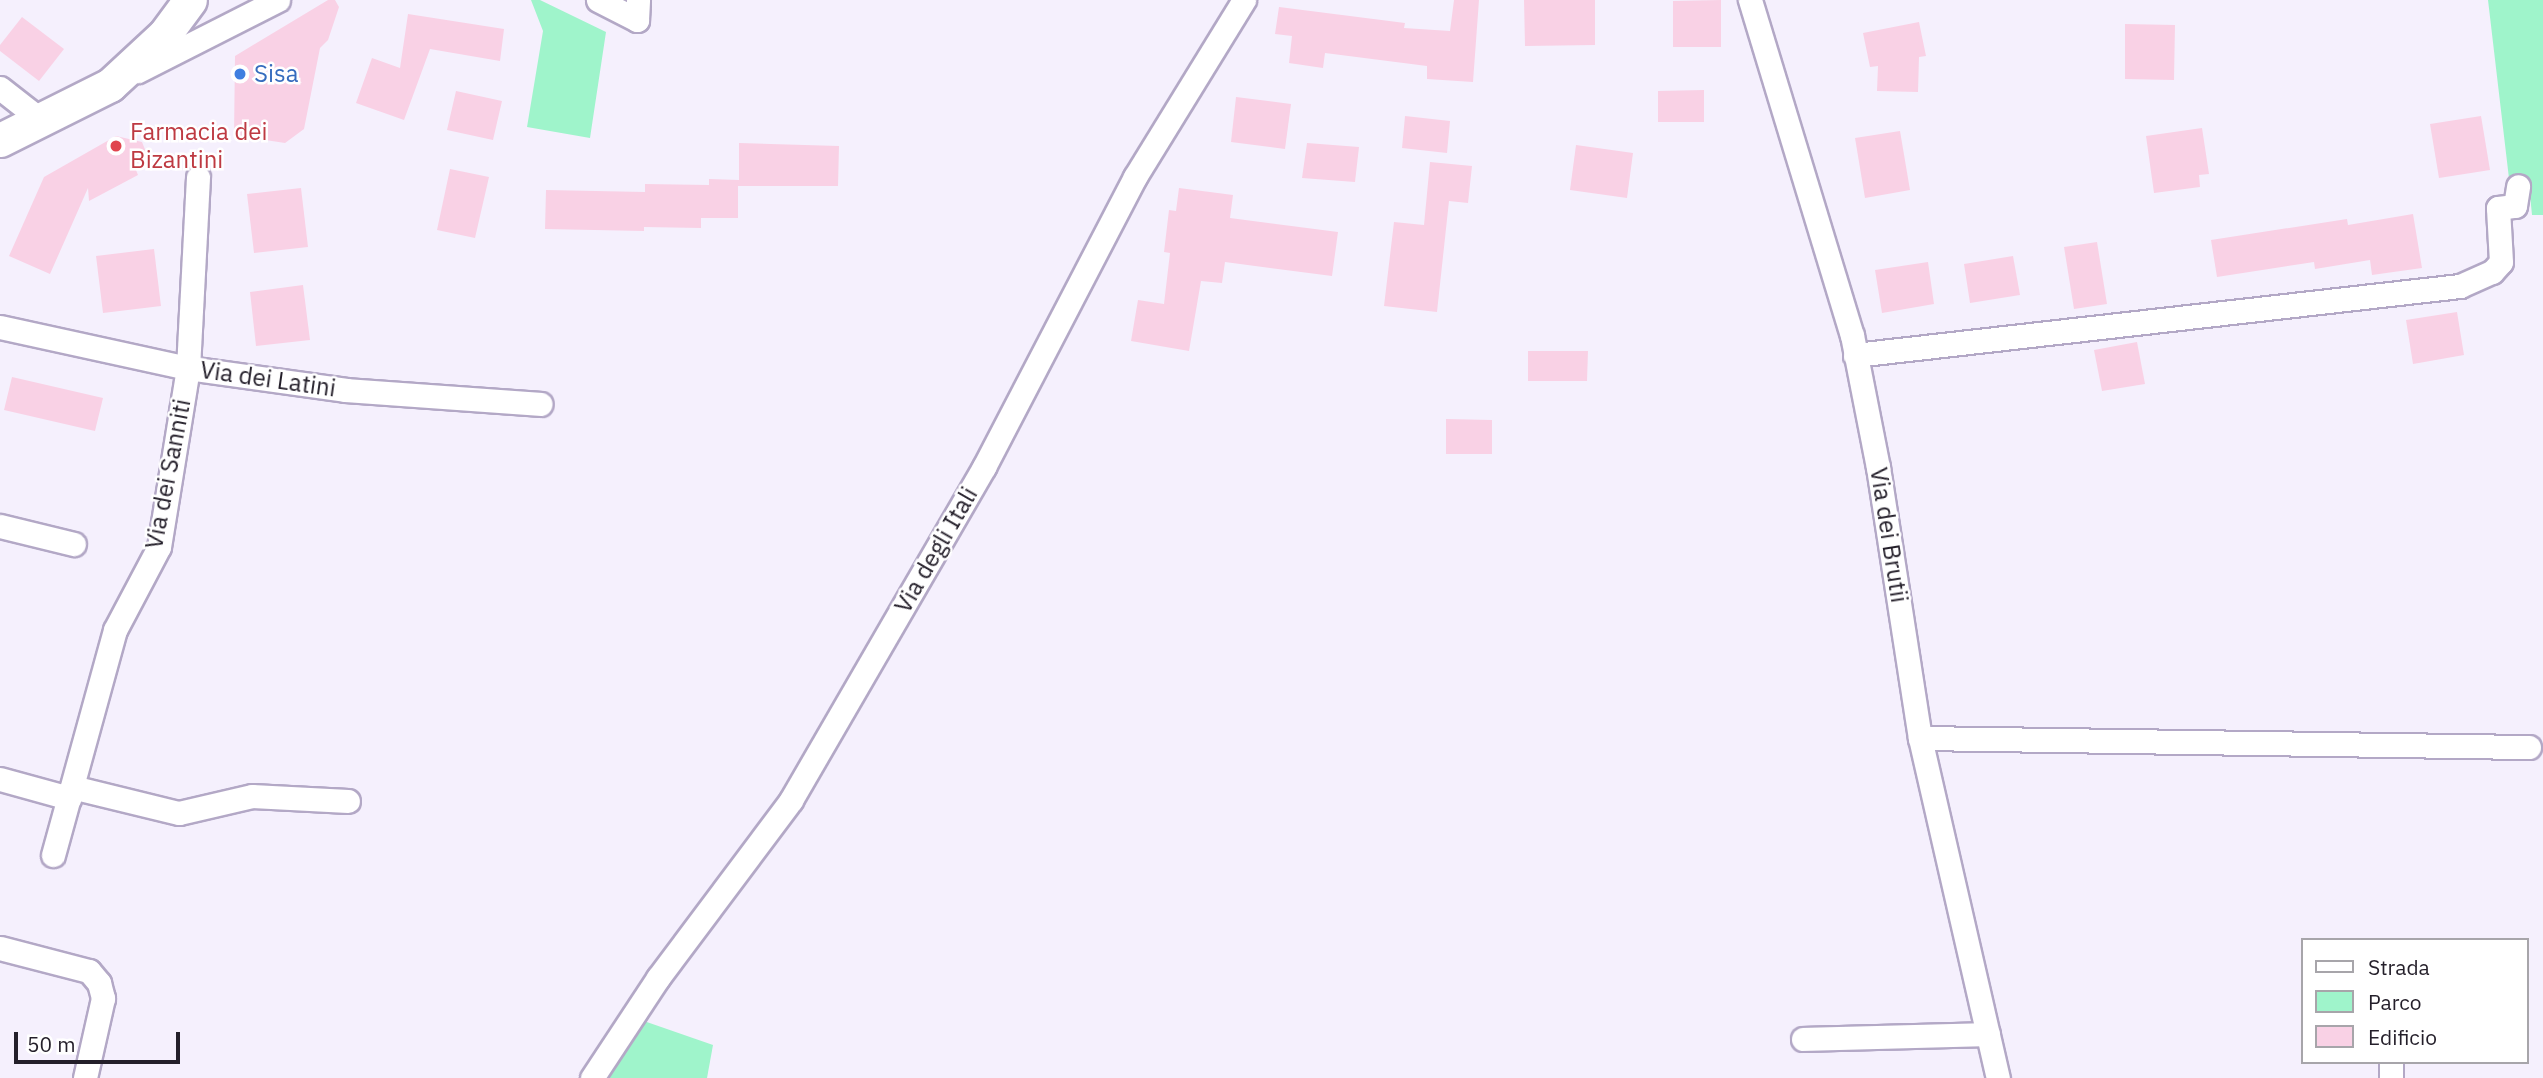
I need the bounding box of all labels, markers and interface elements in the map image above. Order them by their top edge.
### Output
place label: Sisa [254,60,298,88]
marker: Sisa [232,66,248,82]
place label: Farmacia dei Bizantini [130,118,267,174]
marker: Farmacia dei Bizantini [108,138,124,154]
street label: Via dei Latini [198,355,338,403]
street label: Via dei Sanniti [139,396,197,552]
street label: Via dei Brutii [1864,465,1914,605]
street label: Via degli Itali [888,482,984,618]
legend [2302,938,2529,1064]
text: Strada [2368,953,2430,981]
text: Parco [2368,988,2422,1016]
scale bar [18,1018,184,1062]
text: Edificio [2368,1023,2437,1051]
text: 50 m [27,1030,76,1058]

